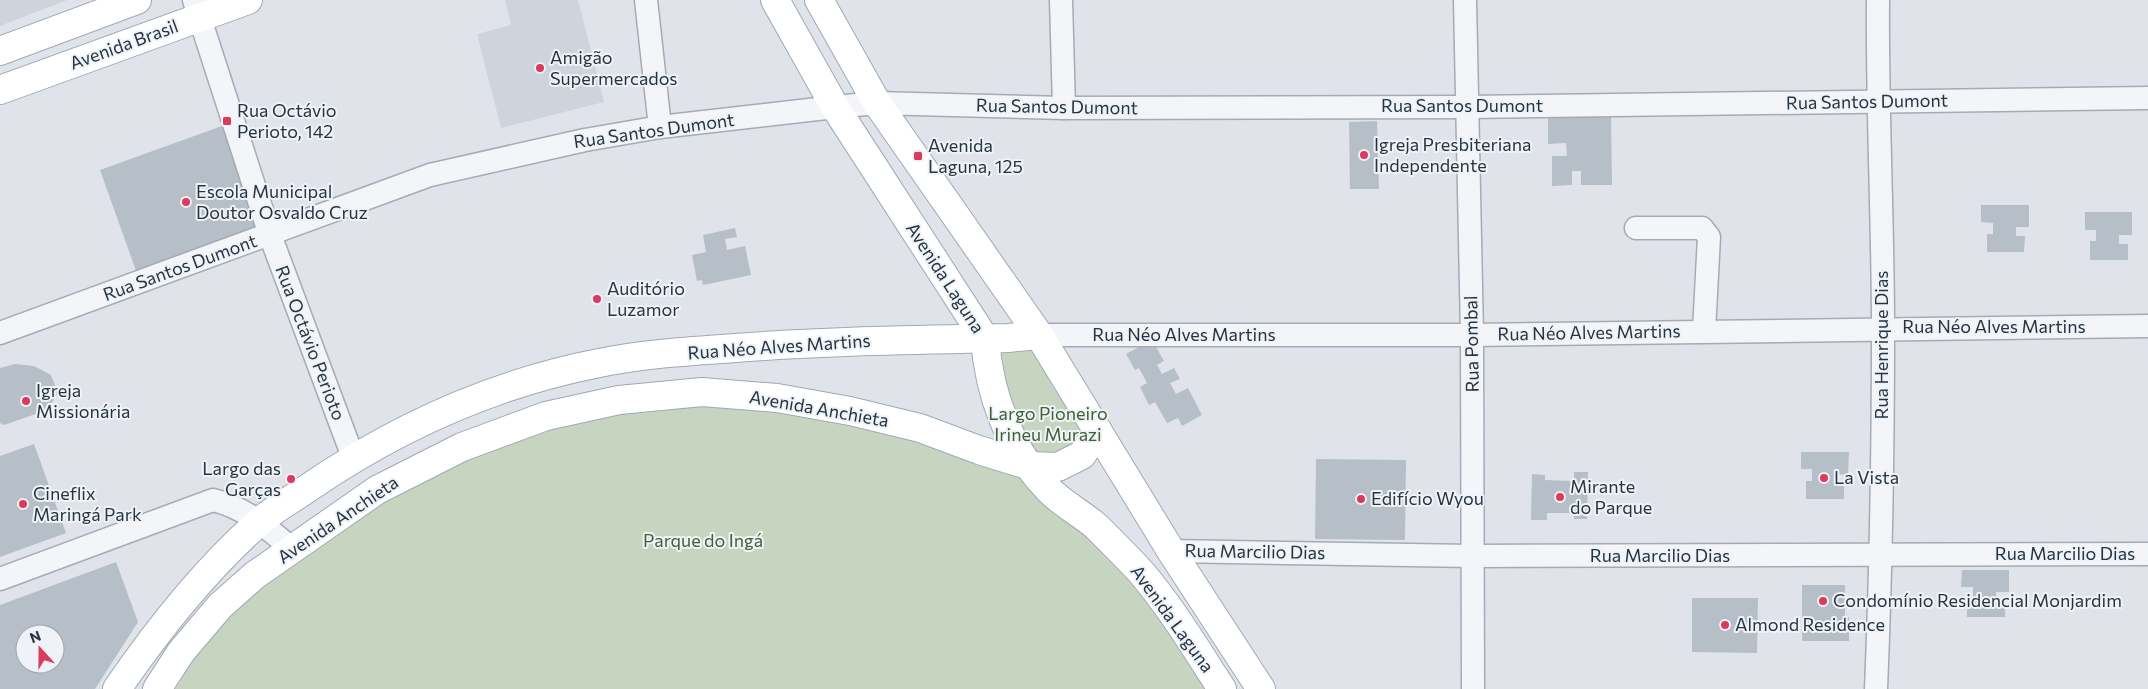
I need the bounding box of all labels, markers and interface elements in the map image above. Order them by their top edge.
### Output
street label: Avenida Brasil [66,14,181,74]
place label: Amigão Supermercados [550,46,678,89]
marker: Amigão Supermercados [534,62,546,74]
street label: Rua Santos Dumont [1786,89,1948,113]
street label: Rua Santos Dumont [976,94,1138,118]
street label: Rua Santos Dumont [1381,94,1543,116]
place label: Rua Octávio Perioto, 142 [237,99,337,142]
street label: Rua Santos Dumont [572,108,736,152]
marker: Rua Octávio Perioto, 142 [221,115,233,127]
place label: Igreja Presbiteriana Independente [1374,133,1531,176]
place label: Avenida Laguna, 125 [928,134,1023,177]
marker: Igreja Presbiteriana Independente [1358,149,1370,161]
marker: Avenida Laguna, 125 [912,150,924,162]
place label: Escola Municipal Doutor Osvaldo Cruz [196,180,368,223]
marker: Escola Municipal Doutor Osvaldo Cruz [180,196,192,208]
street label: Avenida Laguna [902,218,990,337]
street label: Rua Santos Dumont [100,229,260,305]
street label: Rua Octávio Perioto [271,262,351,423]
street label: Rua Henrique Dias [1870,271,1892,420]
place label: Auditório Luzamor [607,277,685,320]
marker: Auditório Luzamor [591,293,603,305]
street label: Rua Pombal [1459,295,1483,393]
street label: Rua Néo Alves Martins [1902,315,2086,337]
street label: Rua Néo Alves Martins [1497,319,1681,345]
street label: Rua Néo Alves Martins [1092,323,1276,345]
street label: Rua Néo Alves Martins [687,329,871,363]
place label: Igreja Missionária [36,379,130,422]
street label: Avenida Anchieta [748,385,891,431]
marker: Igreja Missionária [20,395,32,407]
park label: Largo Pioneiro Irineu Murazi [988,402,1108,445]
place label: Largo das Garças [202,457,281,500]
place label: La Vista [1834,466,1899,488]
street label: Avenida Anchieta [273,471,402,568]
marker: La Vista [1818,472,1830,484]
marker: Largo das Garças [285,473,297,485]
place label: Mirante do Parque [1570,475,1652,518]
place label: Cineflix Maringá Park [33,482,142,525]
place label: Edifício Wyou [1371,487,1484,509]
marker: Mirante do Parque [1554,491,1566,503]
marker: Edifício Wyou [1355,493,1367,505]
marker: Cineflix Maringá Park [17,498,29,510]
park label: Parque do Ingá [643,529,763,551]
street label: Rua Marcilio Dias [1185,539,1326,563]
street label: Rua Marcilio Dias [1995,542,2135,564]
street label: Rua Marcilio Dias [1590,544,1730,566]
street label: Avenida Laguna [1126,560,1219,676]
place label: Condomínio Residencial Monjardim [1833,589,2122,611]
marker: Condomínio Residencial Monjardim [1817,595,1829,607]
place label: Almond Residence [1735,613,1885,635]
marker: Almond Residence [1719,619,1731,631]
north arrow [15,624,65,674]
text: N [27,627,43,646]

